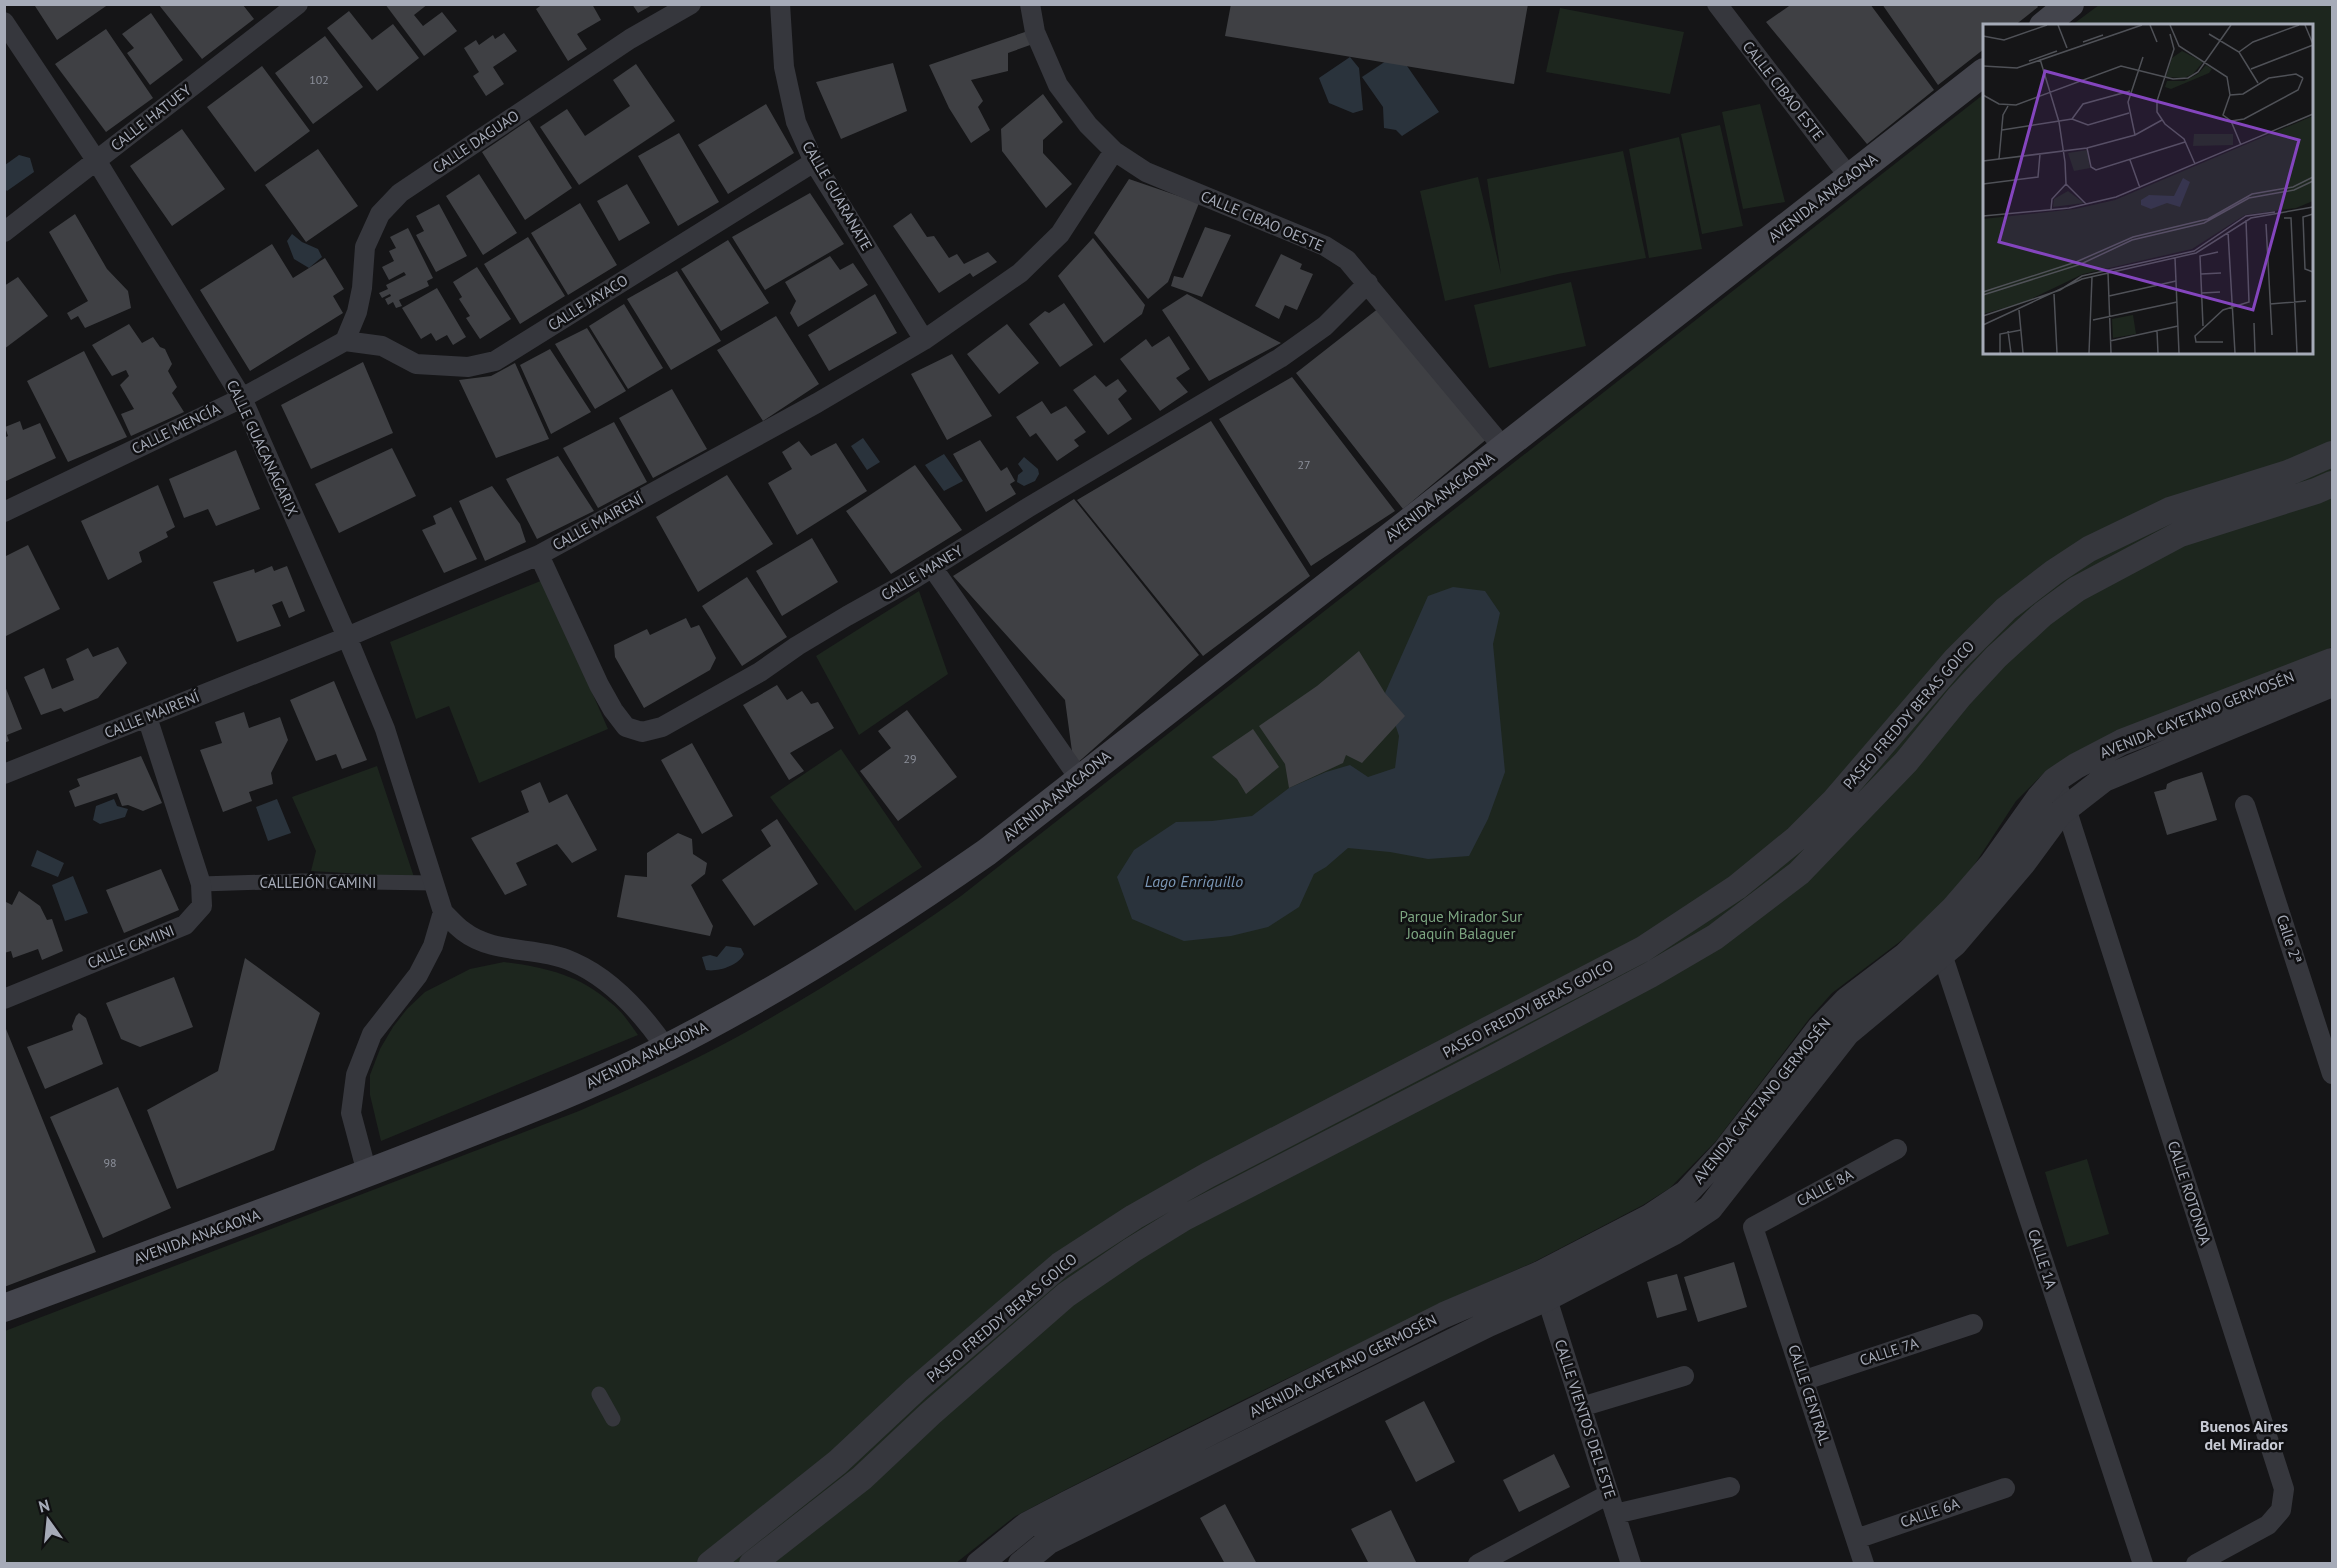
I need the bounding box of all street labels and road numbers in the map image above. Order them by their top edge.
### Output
street label: CALLE CIBAO ESTE [1739,37,1828,144]
street label: CALLE HATUEY [107,80,195,155]
street label: CALLE DAGUAO [429,106,522,177]
street label: CALLE GUARANATE [798,137,877,254]
street label: AVENIDA ANACAONA [1764,149,1881,246]
street label: CALLE CIBAO OESTE [1198,186,1326,255]
street label: CALLE JAYACO [544,270,631,335]
street label: CALLE GUACANAGARIX [223,377,302,519]
street label: CALLE MENCÍA [128,399,223,458]
street label: AVENIDA ANACAONA [1381,448,1498,545]
street label: CALLE MAIRENÍ [549,488,647,554]
street label: CALLE MANEY [878,541,966,604]
street label: PASEO FREDDY BERAS GOICO [1839,637,1978,793]
street label: AVENIDA CAYETANO GERMOSÉN [2097,667,2297,762]
street label: CALLE MAIRENÍ [101,687,203,742]
street label: AVENIDA ANACAONA [999,746,1115,845]
street label: CALLEJÓN CAMINI [260,873,376,892]
street label: Calle 2ª [2273,912,2306,966]
street label: CALLE CAMINI [85,920,177,973]
street label: PASEO FREDDY BERAS GOICO [1439,955,1616,1062]
street label: AVENIDA CAYETANO GERMOSÉN [1689,1014,1834,1187]
street label: AVENIDA ANACAONA [583,1017,711,1092]
street label: CALLE ROTONDA [2164,1138,2215,1248]
street label: CALLE 8A [1793,1165,1857,1210]
street label: AVENIDA ANACAONA [131,1205,263,1268]
street label: CALLE 1A [2024,1227,2061,1291]
street label: PASEO FREDDY BERAS GOICO [923,1249,1081,1386]
street label: AVENIDA CAYETANO GERMOSÉN [1246,1310,1440,1421]
street label: CALLE 7A [1857,1333,1921,1370]
street label: CALLE VIENTOS DEL ESTE [1551,1337,1620,1501]
street label: CALLE CENTRAL [1784,1342,1835,1448]
street label: CALLE 6A [1898,1493,1962,1532]

